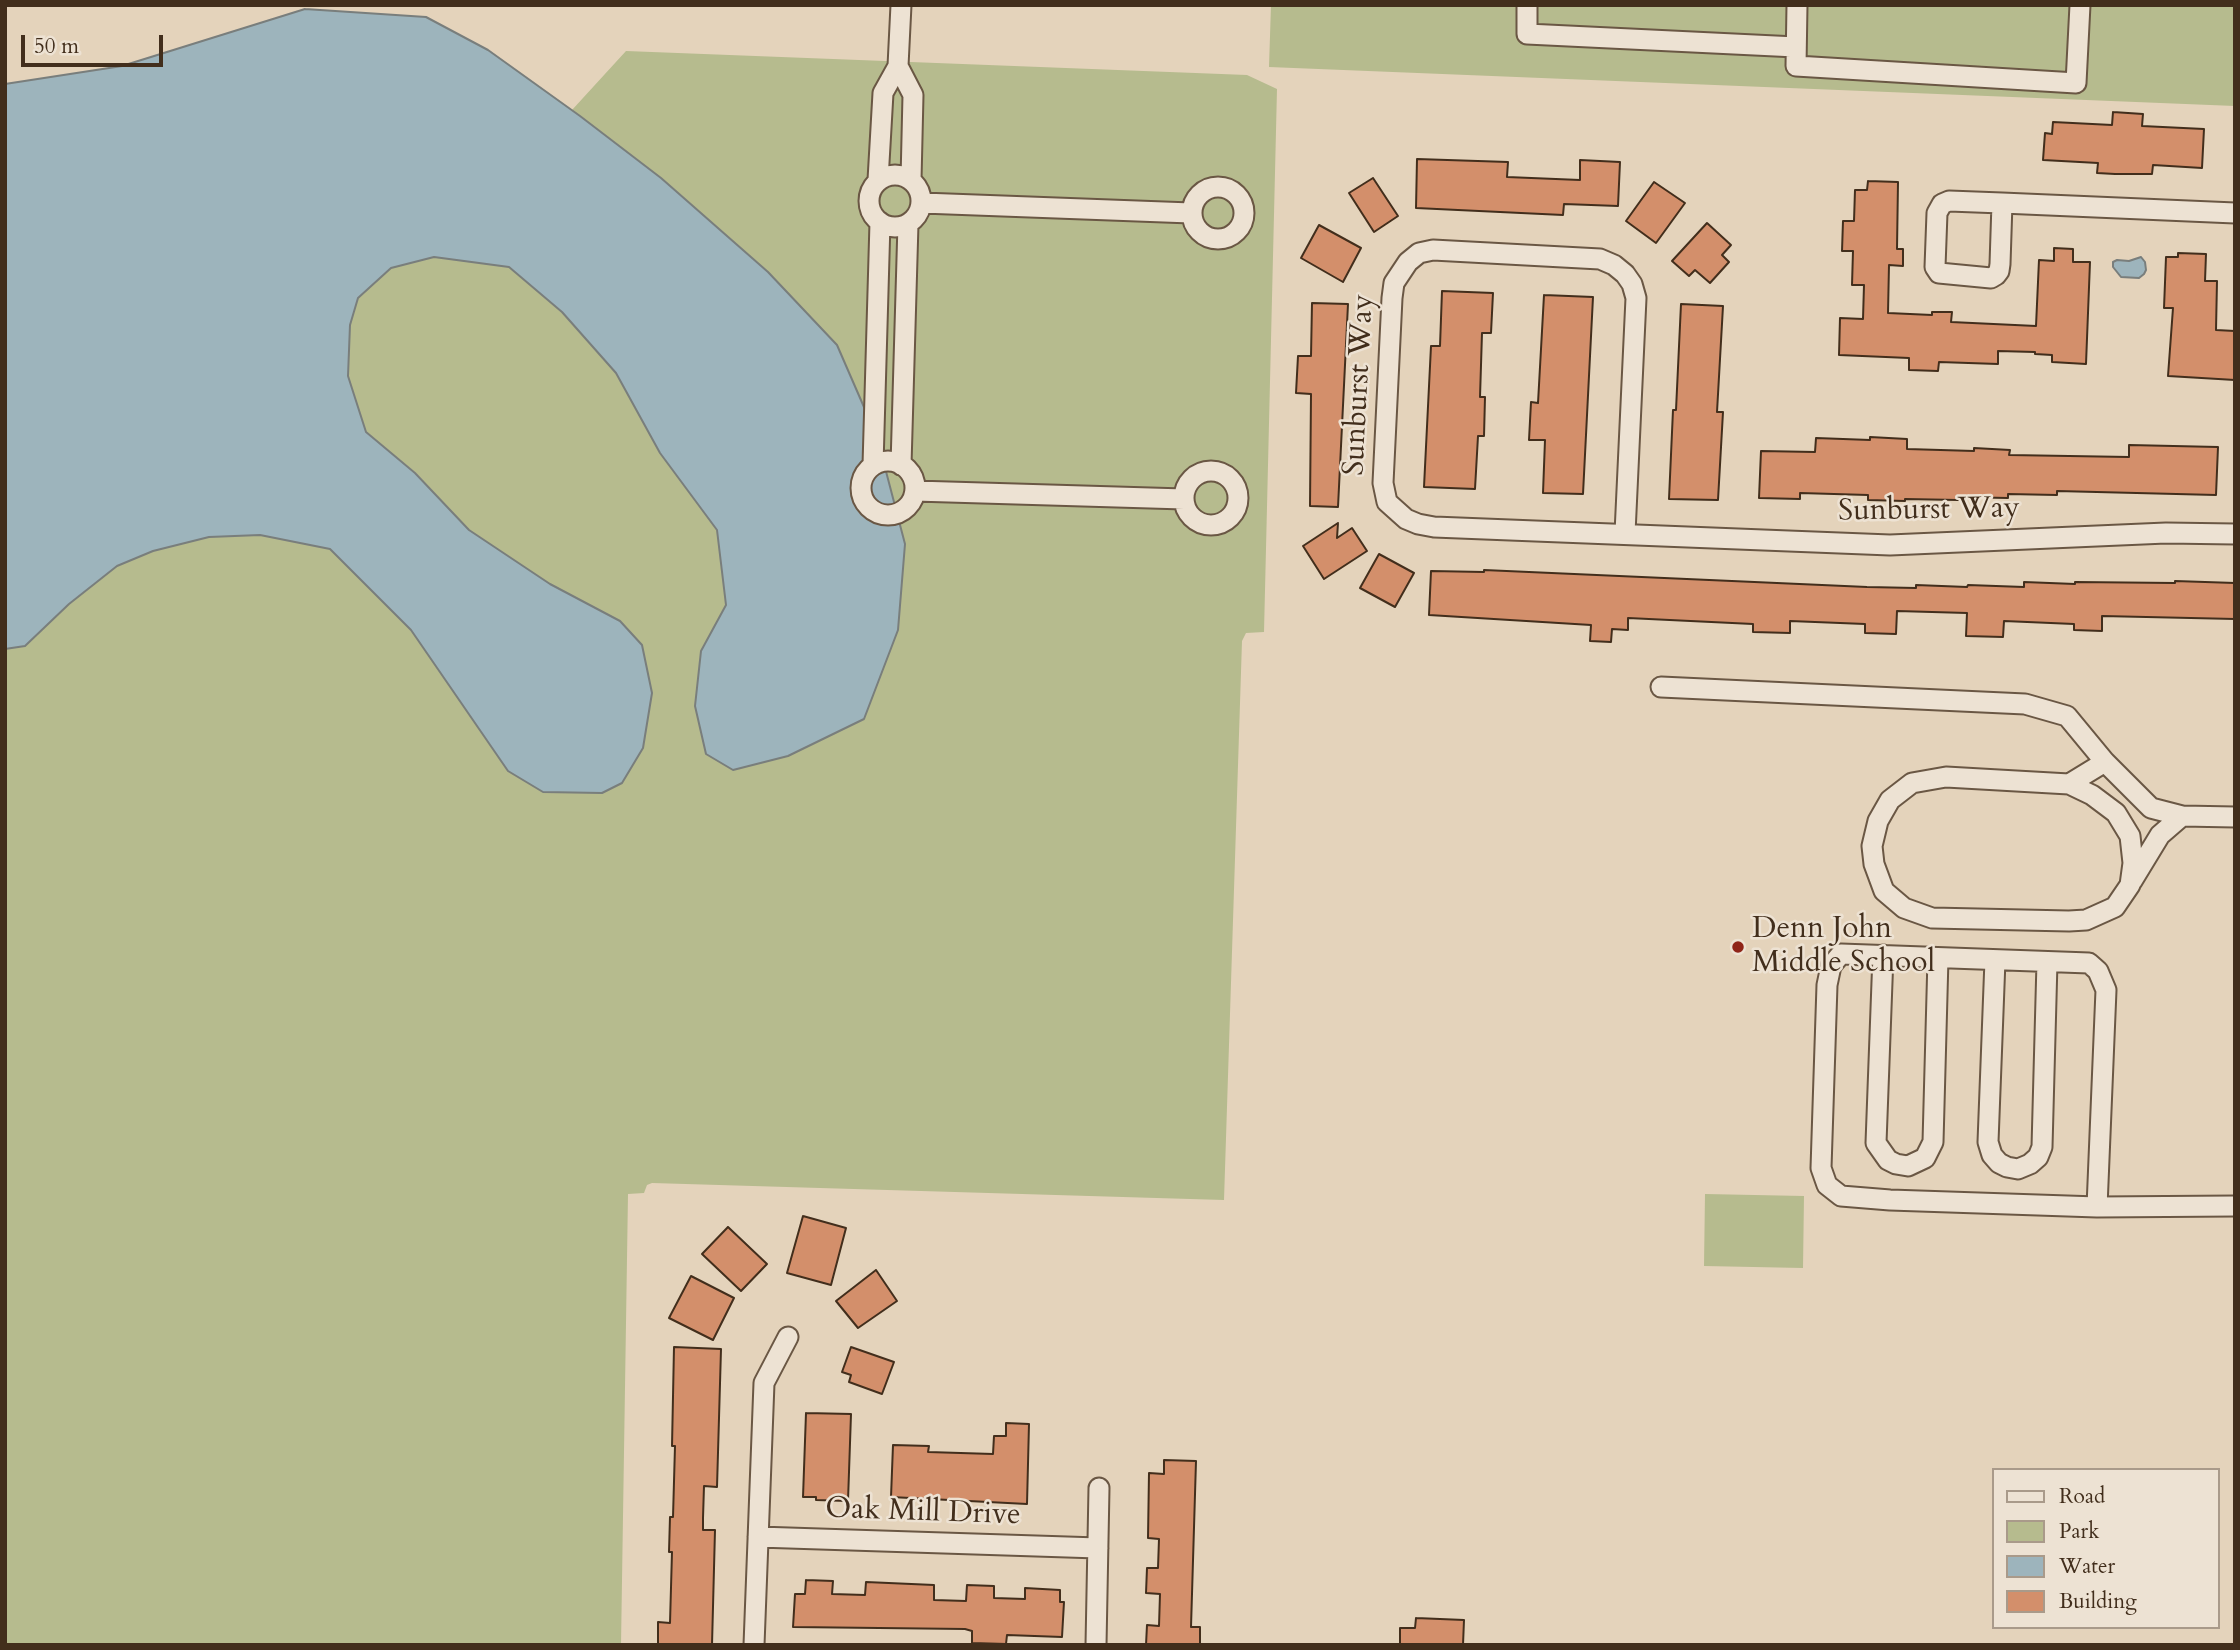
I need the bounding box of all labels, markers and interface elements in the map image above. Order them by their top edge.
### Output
scale bar [24,21,166,65]
text: 50 m [34,32,79,61]
street label: Sunburst Way [1337,293,1383,477]
street label: Sunburst Way [1838,491,2020,531]
place label: Denn John Middle School [1752,912,1935,982]
marker: Denn John Middle School [1730,939,1746,955]
legend [1992,1468,2219,1629]
text: Road [2059,1482,2105,1511]
street label: Oak Mill Drive [825,1492,1021,1534]
text: Park [2059,1517,2099,1546]
text: Water [2059,1552,2115,1581]
text: Building [2059,1587,2137,1616]

